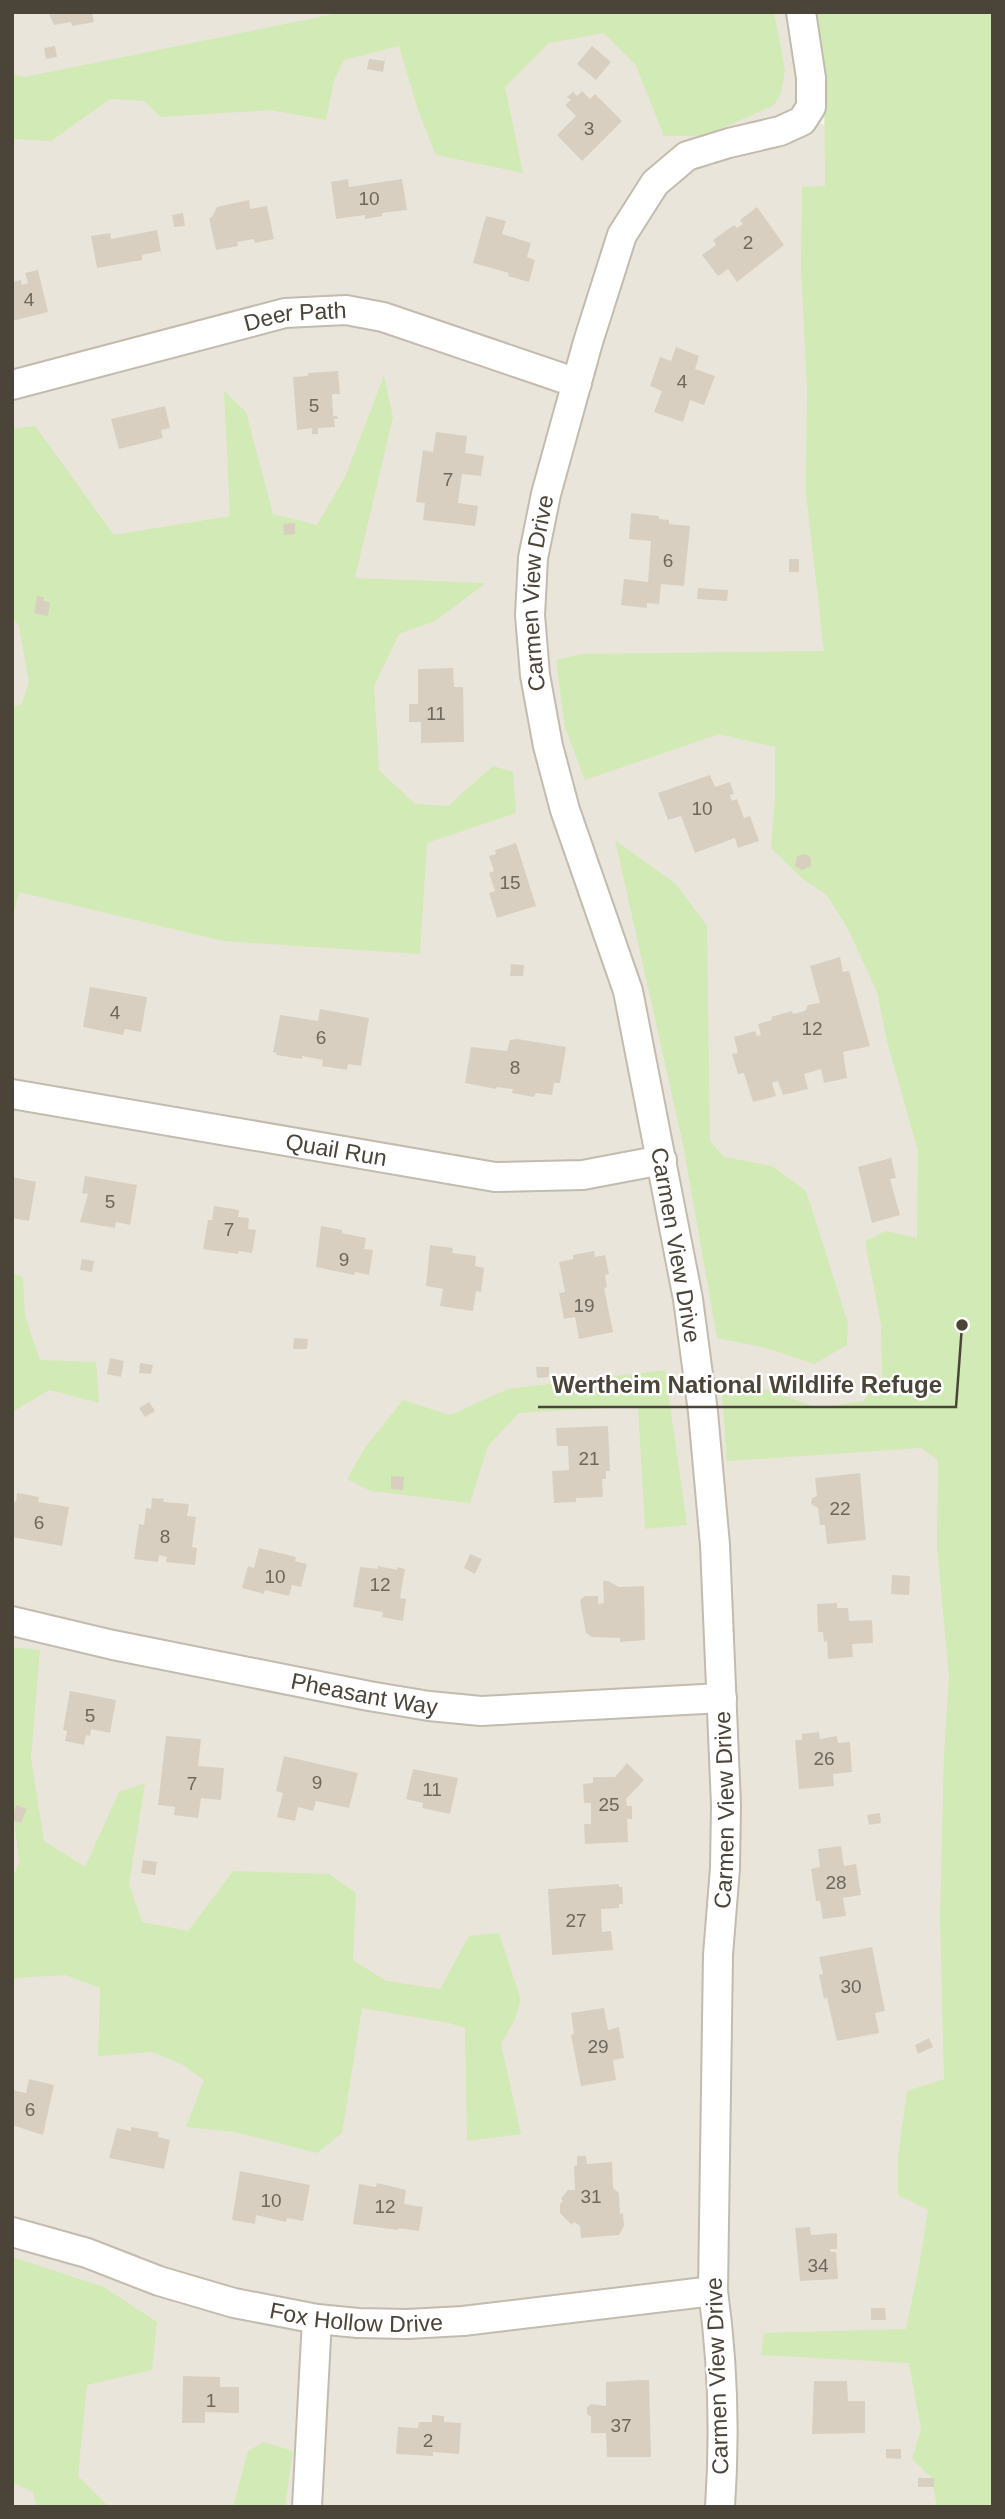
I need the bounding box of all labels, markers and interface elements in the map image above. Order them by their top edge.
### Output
house number: 3 [584,118,594,139]
house number: 10 [358,188,380,209]
house number: 2 [743,232,753,253]
house number: 4 [24,289,35,310]
street label: Deer Path [241,297,347,336]
house number: 4 [677,371,688,392]
house number: 5 [309,395,319,416]
house number: 7 [443,469,453,490]
street label: Carmen View Drive [517,492,559,693]
house number: 6 [663,550,673,571]
house number: 11 [426,703,446,724]
house number: 10 [691,798,713,819]
house number: 15 [499,872,521,893]
house number: 4 [110,1002,121,1023]
house number: 12 [801,1018,823,1039]
house number: 6 [316,1027,326,1048]
house number: 8 [510,1057,520,1078]
street label: Quail Run [284,1128,389,1171]
street label: Carmen View Drive [646,1145,706,1345]
house number: 5 [105,1191,115,1212]
house number: 7 [224,1219,234,1240]
house number: 9 [339,1249,349,1270]
house number: 19 [573,1295,595,1316]
callout: Wertheim National Wildlife Refuge [538,1362,956,1407]
text: Wertheim National Wildlife Refuge [552,1371,942,1398]
house number: 21 [578,1448,600,1469]
house number: 22 [829,1498,851,1519]
house number: 6 [34,1512,44,1533]
house number: 8 [160,1526,170,1547]
house number: 10 [264,1566,286,1587]
house number: 12 [369,1574,391,1595]
street label: Pheasant Way [289,1668,439,1720]
house number: 5 [85,1705,95,1726]
street label: Carmen View Drive [709,1710,739,1910]
house number: 26 [813,1748,835,1769]
house number: 9 [312,1772,322,1793]
house number: 7 [187,1773,197,1794]
house number: 11 [422,1779,442,1800]
house number: 25 [598,1794,620,1815]
house number: 28 [825,1872,847,1893]
house number: 27 [565,1910,587,1931]
house number: 30 [840,1976,862,1997]
house number: 29 [587,2036,609,2057]
house number: 6 [25,2099,35,2120]
house number: 31 [580,2186,602,2207]
house number: 10 [260,2190,282,2211]
house number: 12 [374,2196,396,2217]
house number: 34 [807,2255,829,2276]
street label: Carmen View Drive [701,2277,733,2475]
street label: Fox Hollow Drive [268,2297,444,2337]
house number: 1 [206,2390,216,2411]
house number: 37 [610,2415,632,2436]
house number: 2 [423,2430,433,2451]

